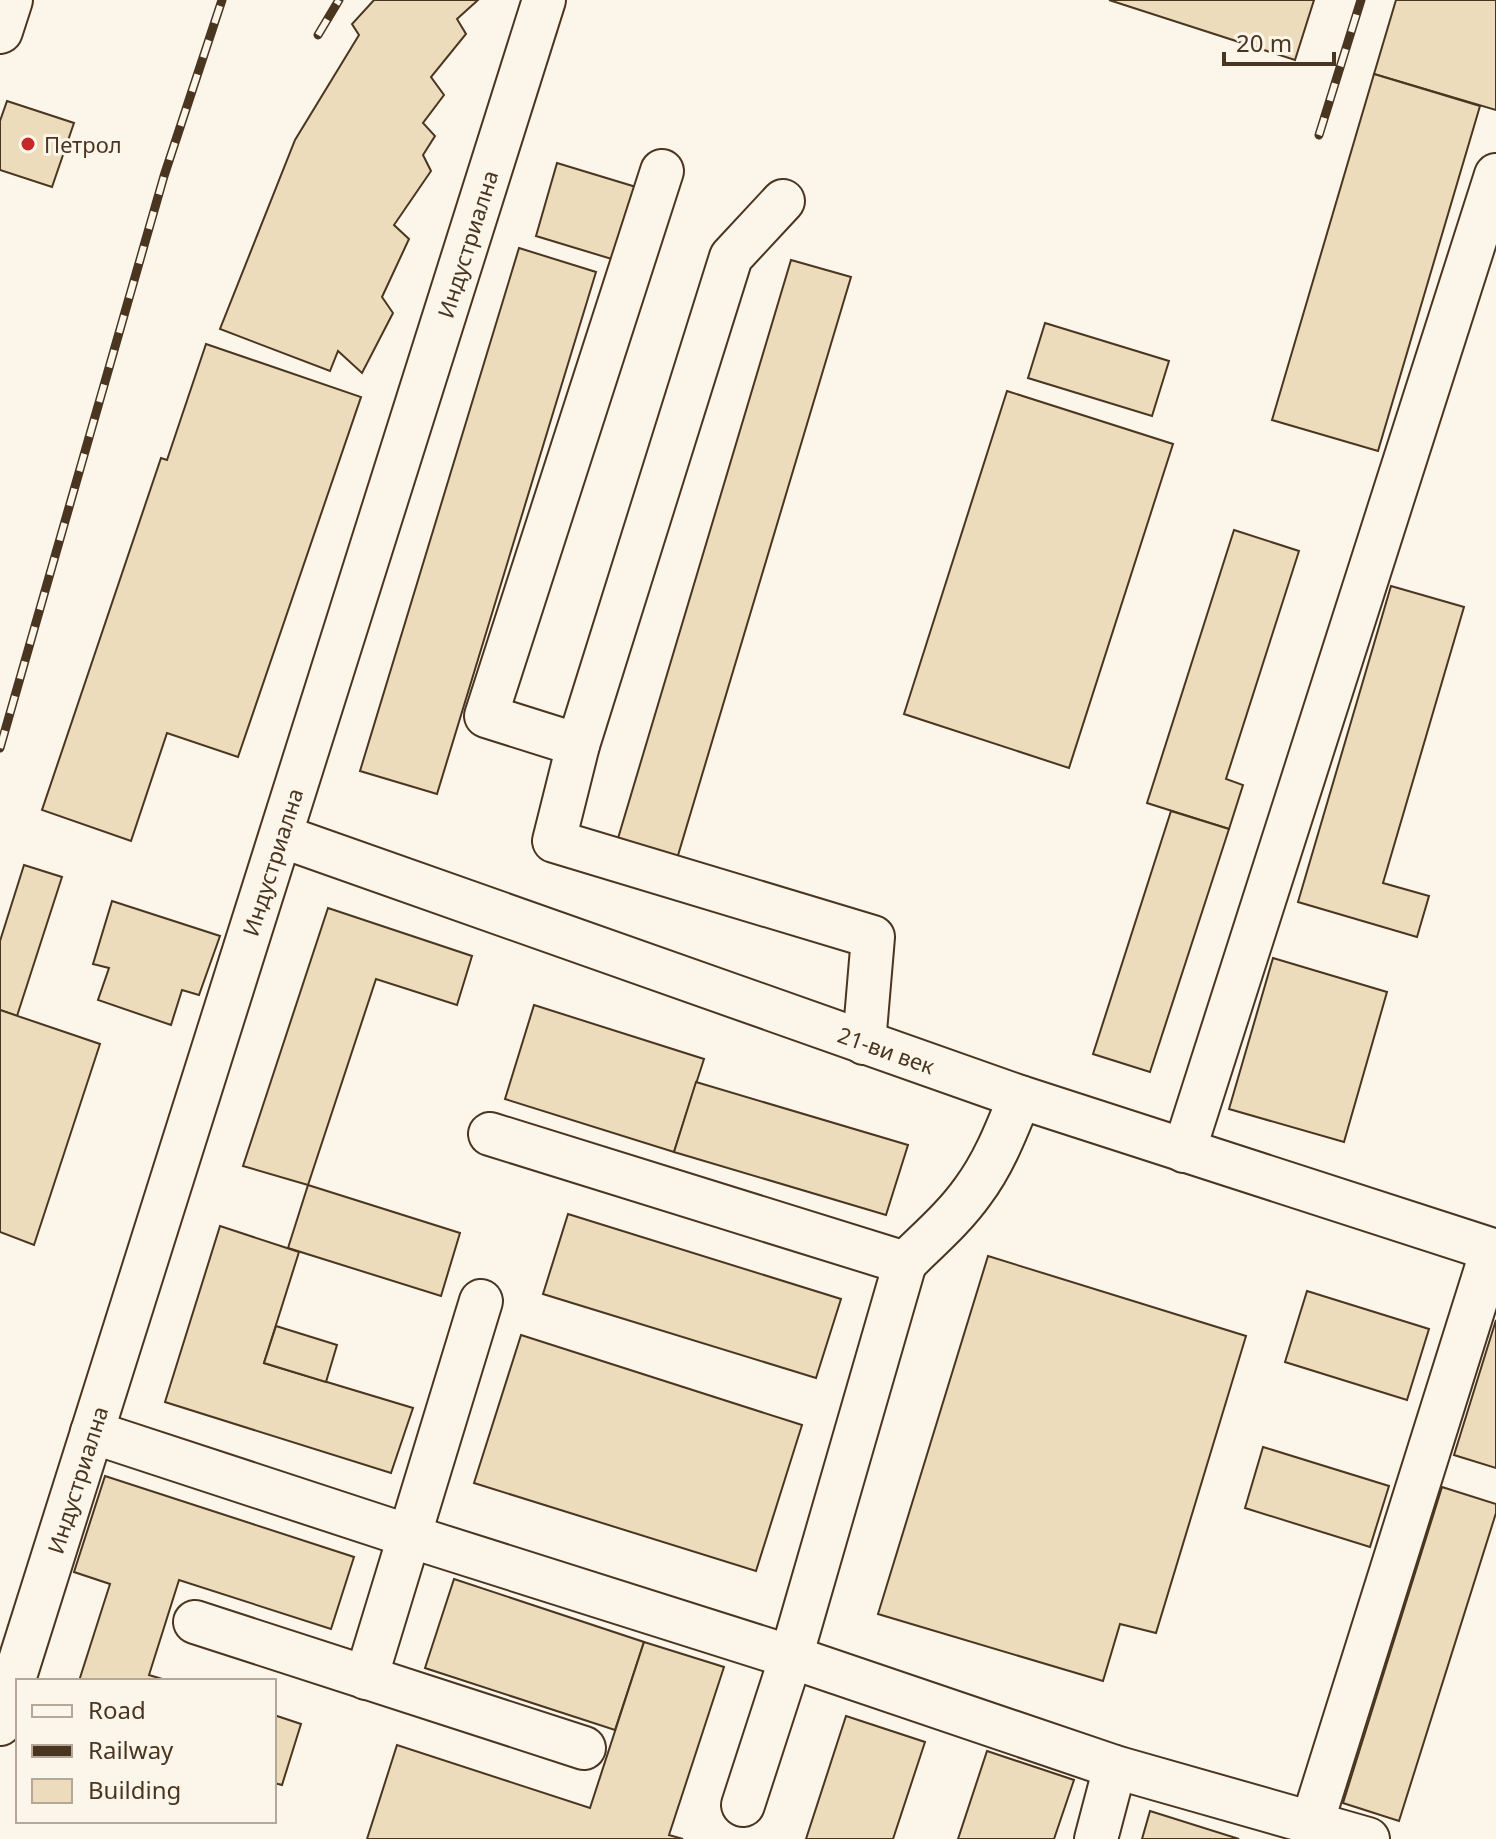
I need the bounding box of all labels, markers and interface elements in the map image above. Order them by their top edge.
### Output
scale bar [1224,16,1334,66]
text: 20 m [1236,26,1292,59]
place label: Петрол [44,129,122,159]
marker: Петрол [19,135,37,153]
street label: Индустриална [430,166,504,321]
street label: Индустриална [235,784,309,939]
street label: 21-ви век [834,1019,939,1081]
street label: Индустриална [40,1402,114,1557]
legend [16,1679,276,1823]
text: Road [88,1693,146,1726]
text: Railway [88,1733,174,1766]
text: Building [88,1773,181,1806]

